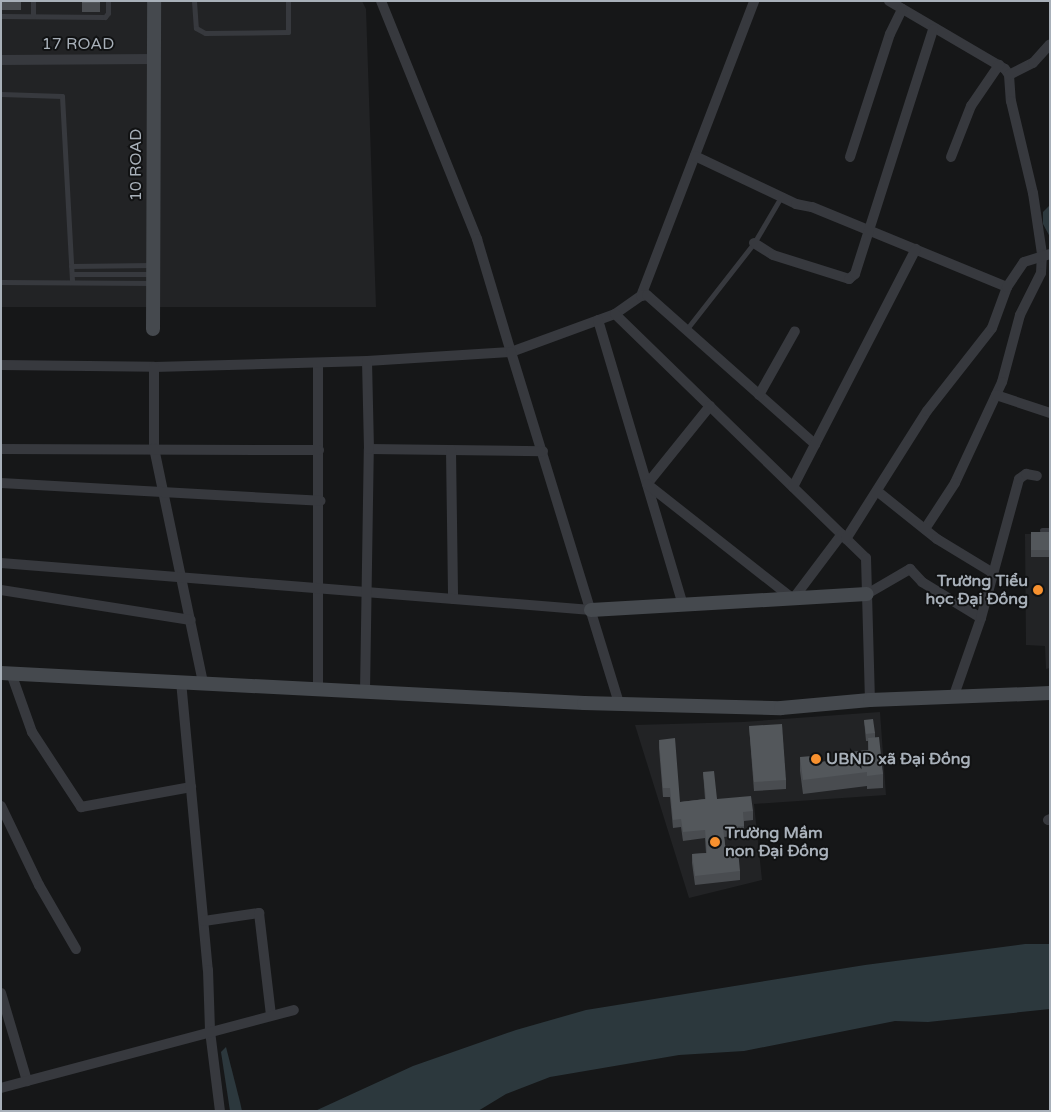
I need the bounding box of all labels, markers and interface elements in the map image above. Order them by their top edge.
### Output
street label: 17 ROAD [42,34,114,54]
street label: 10 ROAD [126,129,146,201]
place label: Trường Tiểu học Đại Đồng [925,571,1028,609]
marker: Trường Tiểu học Đại Đồng [1032,584,1044,596]
place label: UBND xã Đại Đồng [826,749,970,769]
marker: UBND xã Đại Đồng [810,753,822,765]
place label: Trường Mầm non Đại Đồng [725,823,829,861]
marker: Trường Mầm non Đại Đồng [709,836,721,848]

